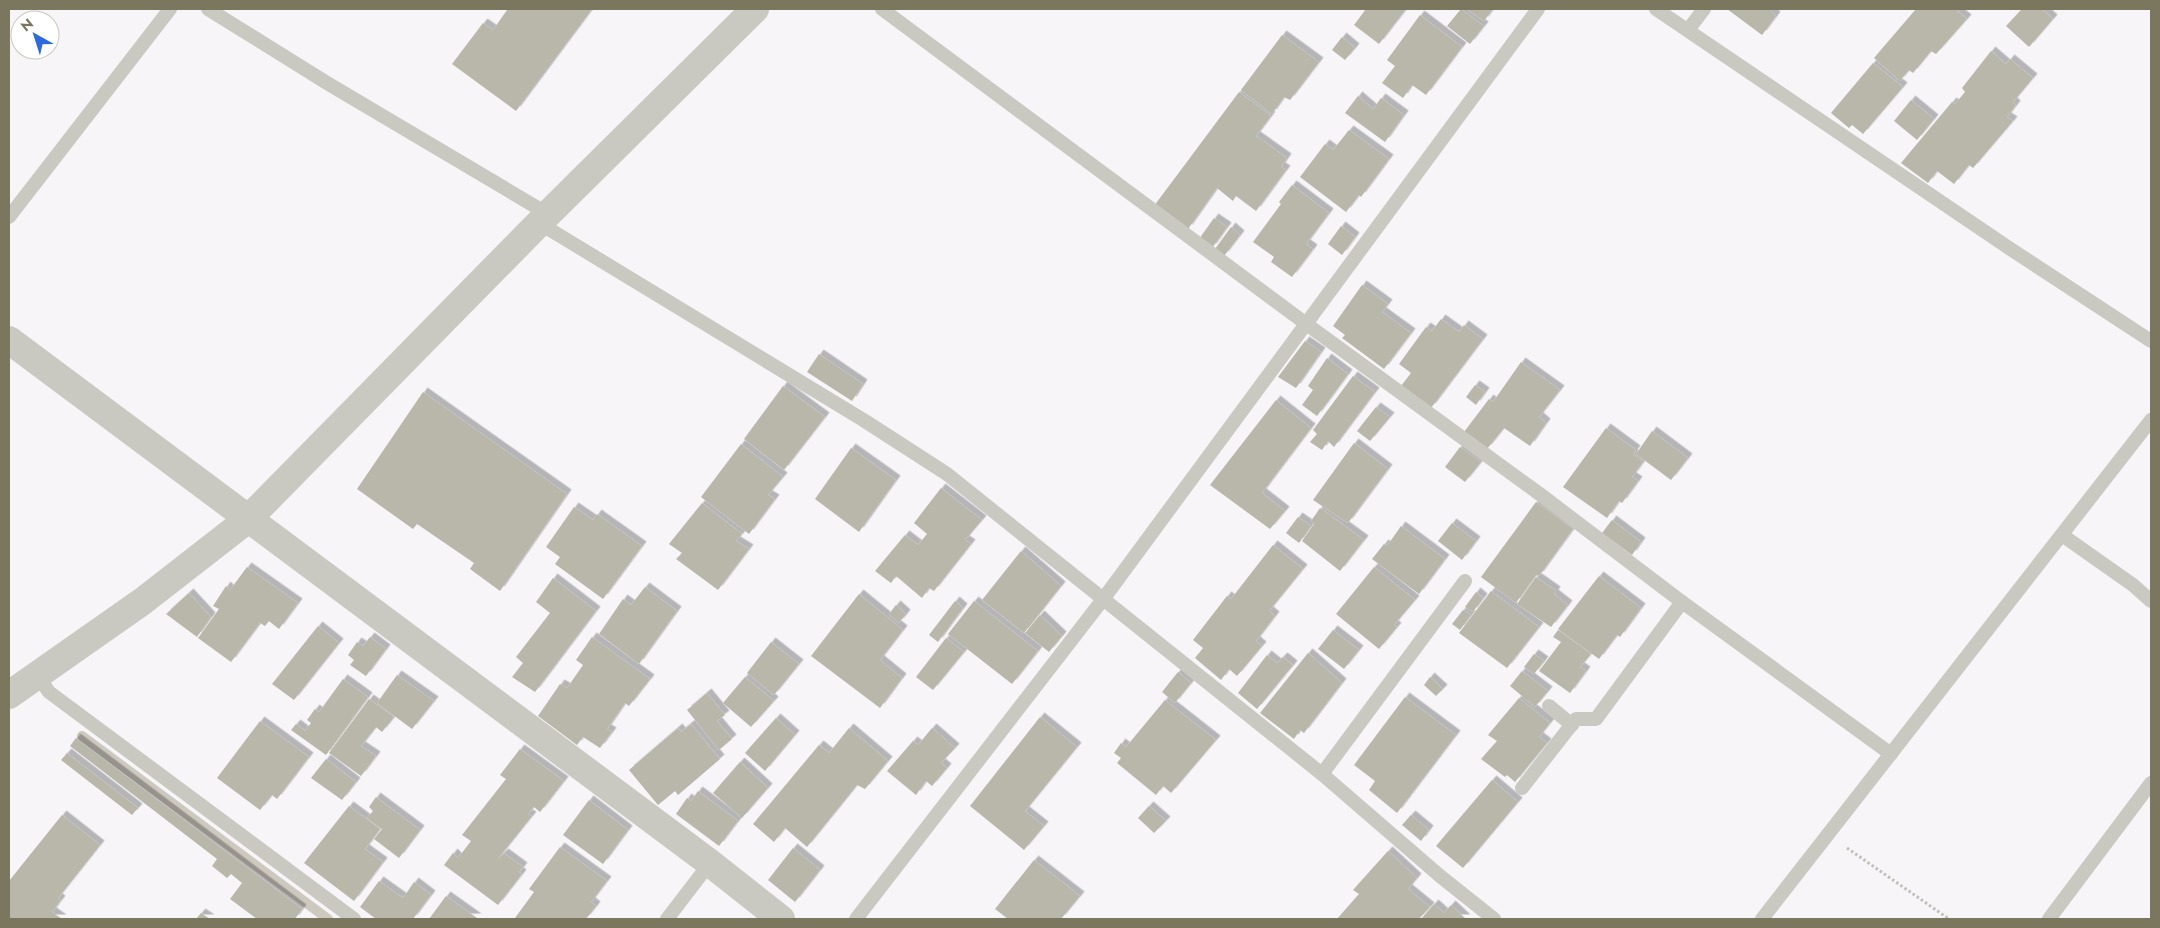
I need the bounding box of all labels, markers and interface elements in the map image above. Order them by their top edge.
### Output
north arrow [10,10,60,60]
text: N [16,14,37,36]

